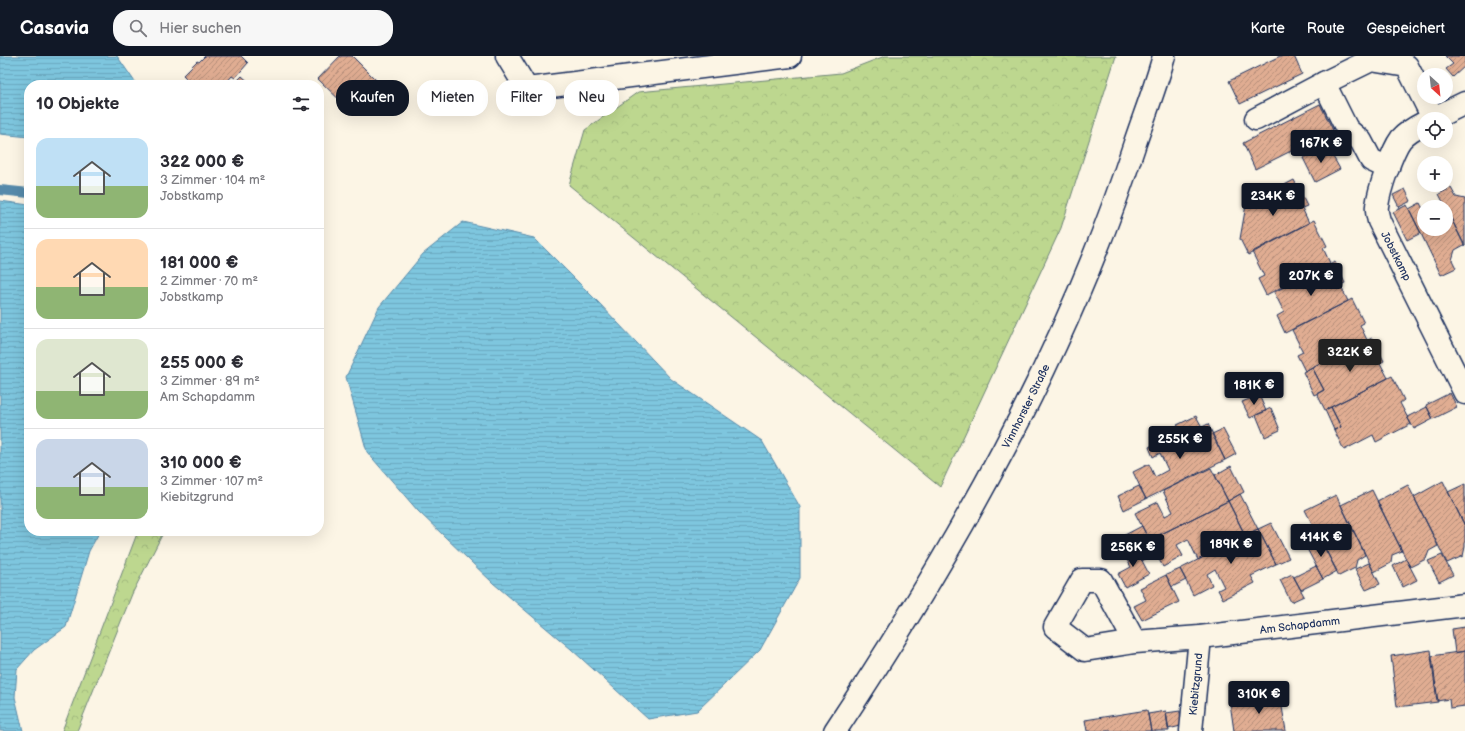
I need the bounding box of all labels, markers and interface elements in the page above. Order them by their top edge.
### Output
search box [113,10,393,46]
text: Casavia [20,17,89,40]
icon: search [127,17,149,39]
text: Hier suchen [159,19,242,38]
text: Karte [1251,20,1285,37]
text: Route [1307,20,1345,37]
text: Gespeichert [1367,20,1445,37]
north arrow [1417,68,1453,104]
map controls [1417,68,1453,236]
chip: Kaufen [336,80,409,116]
chip: Mieten [417,80,488,116]
chip: Filter [496,80,556,116]
chip: Neu [564,80,619,116]
icon: filters [290,93,312,115]
text: 10 Objekte [36,94,119,114]
button: locate [1417,112,1453,148]
pin: 167K € [1288,130,1354,164]
text: 167K € [1300,135,1342,151]
text: 322 000 € [160,152,244,172]
icon: home [68,154,116,202]
button: + [1417,156,1453,192]
text: 3 Zimmer · 104 m² [160,172,265,188]
pin: 234K € [1240,183,1306,217]
text: Jobstkamp [160,188,223,204]
text: 234K € [1251,188,1295,204]
button: − [1417,200,1453,236]
street label: Jobstkamp [1379,229,1414,283]
text: 181 000 € [160,253,238,273]
icon: home [68,255,116,303]
pin: 207K € [1278,263,1344,297]
text: 207K € [1289,268,1333,284]
text: 2 Zimmer · 70 m² [160,273,258,289]
text: Jobstkamp [160,289,223,305]
pin: 322K € [1317,339,1383,373]
text: 322K € [1327,344,1373,360]
text: 255 000 € [160,353,244,373]
icon: home [68,355,116,403]
street label: Vinnhorster Straße [999,361,1052,450]
pin: 181K € [1221,372,1287,406]
text: 3 Zimmer · 89 m² [160,373,260,389]
text: 181K € [1234,377,1274,393]
text: Am Schapdamm [160,389,255,405]
pin: 255K € [1147,426,1213,460]
text: 255K € [1158,431,1202,447]
text: 310 000 € [160,453,241,473]
icon: home [68,455,116,503]
text: 3 Zimmer · 107 m² [160,473,263,489]
text: Kiebitzgrund [160,489,234,505]
pin: 414K € [1288,524,1354,558]
text: 414K € [1300,529,1342,545]
pin: 189K € [1198,531,1264,565]
pin: 256K € [1100,534,1166,568]
text: 189K € [1209,536,1253,552]
text: 256K € [1110,539,1156,555]
street label: Am Schapdamm [1259,614,1341,636]
street label: Kiebitzgrund [1186,652,1205,716]
pin: 310K € [1226,681,1292,715]
text: 310K € [1237,686,1281,702]

